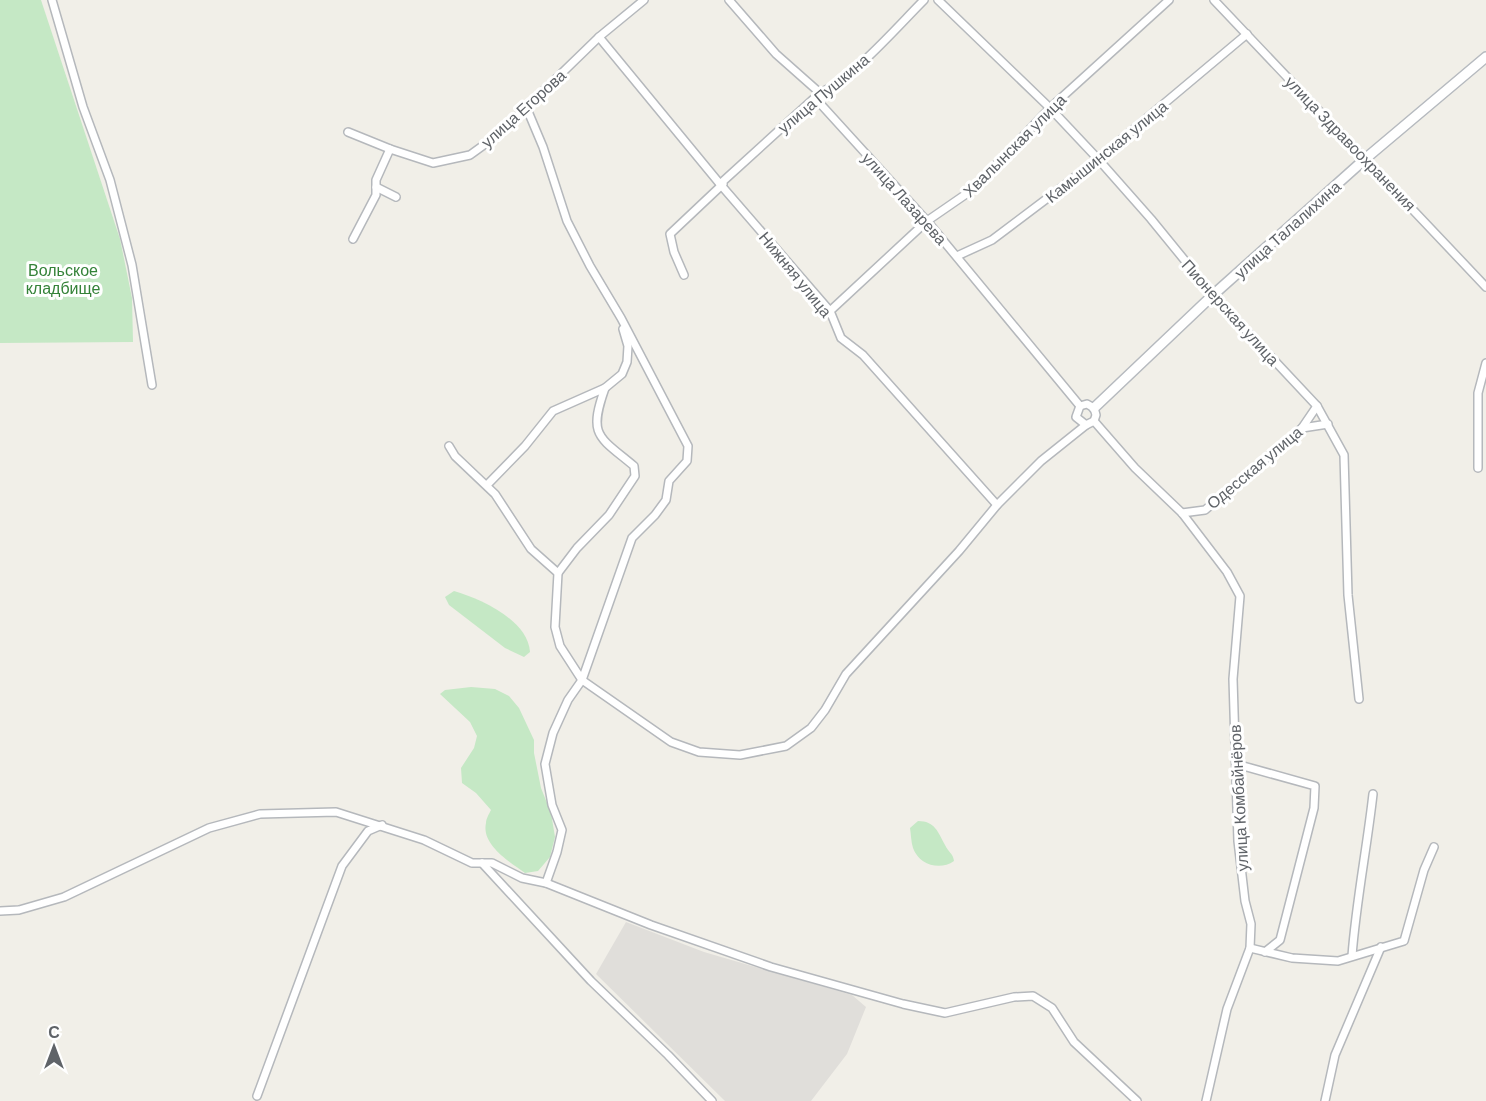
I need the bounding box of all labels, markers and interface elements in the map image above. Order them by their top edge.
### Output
street label: улица Пушкина [774,49,873,137]
street label: улица Егорова [477,65,569,151]
street label: улица Здравоохранения [1282,72,1420,214]
street label: Хвалынская улица [959,90,1069,200]
street label: Камышинская улица [1041,96,1171,206]
street label: улица Лазарева [859,148,951,248]
street label: улица Талалихина [1230,176,1344,282]
street label: Нижняя улица [756,227,836,321]
street label: Пионерская улица [1178,255,1284,369]
park label: Вольское кладбище [26,260,100,297]
street label: Одесская улица [1203,422,1306,512]
street label: улица Комбайнёров [1225,724,1251,872]
north arrow [24,1017,84,1077]
text: С [48,1022,60,1041]

